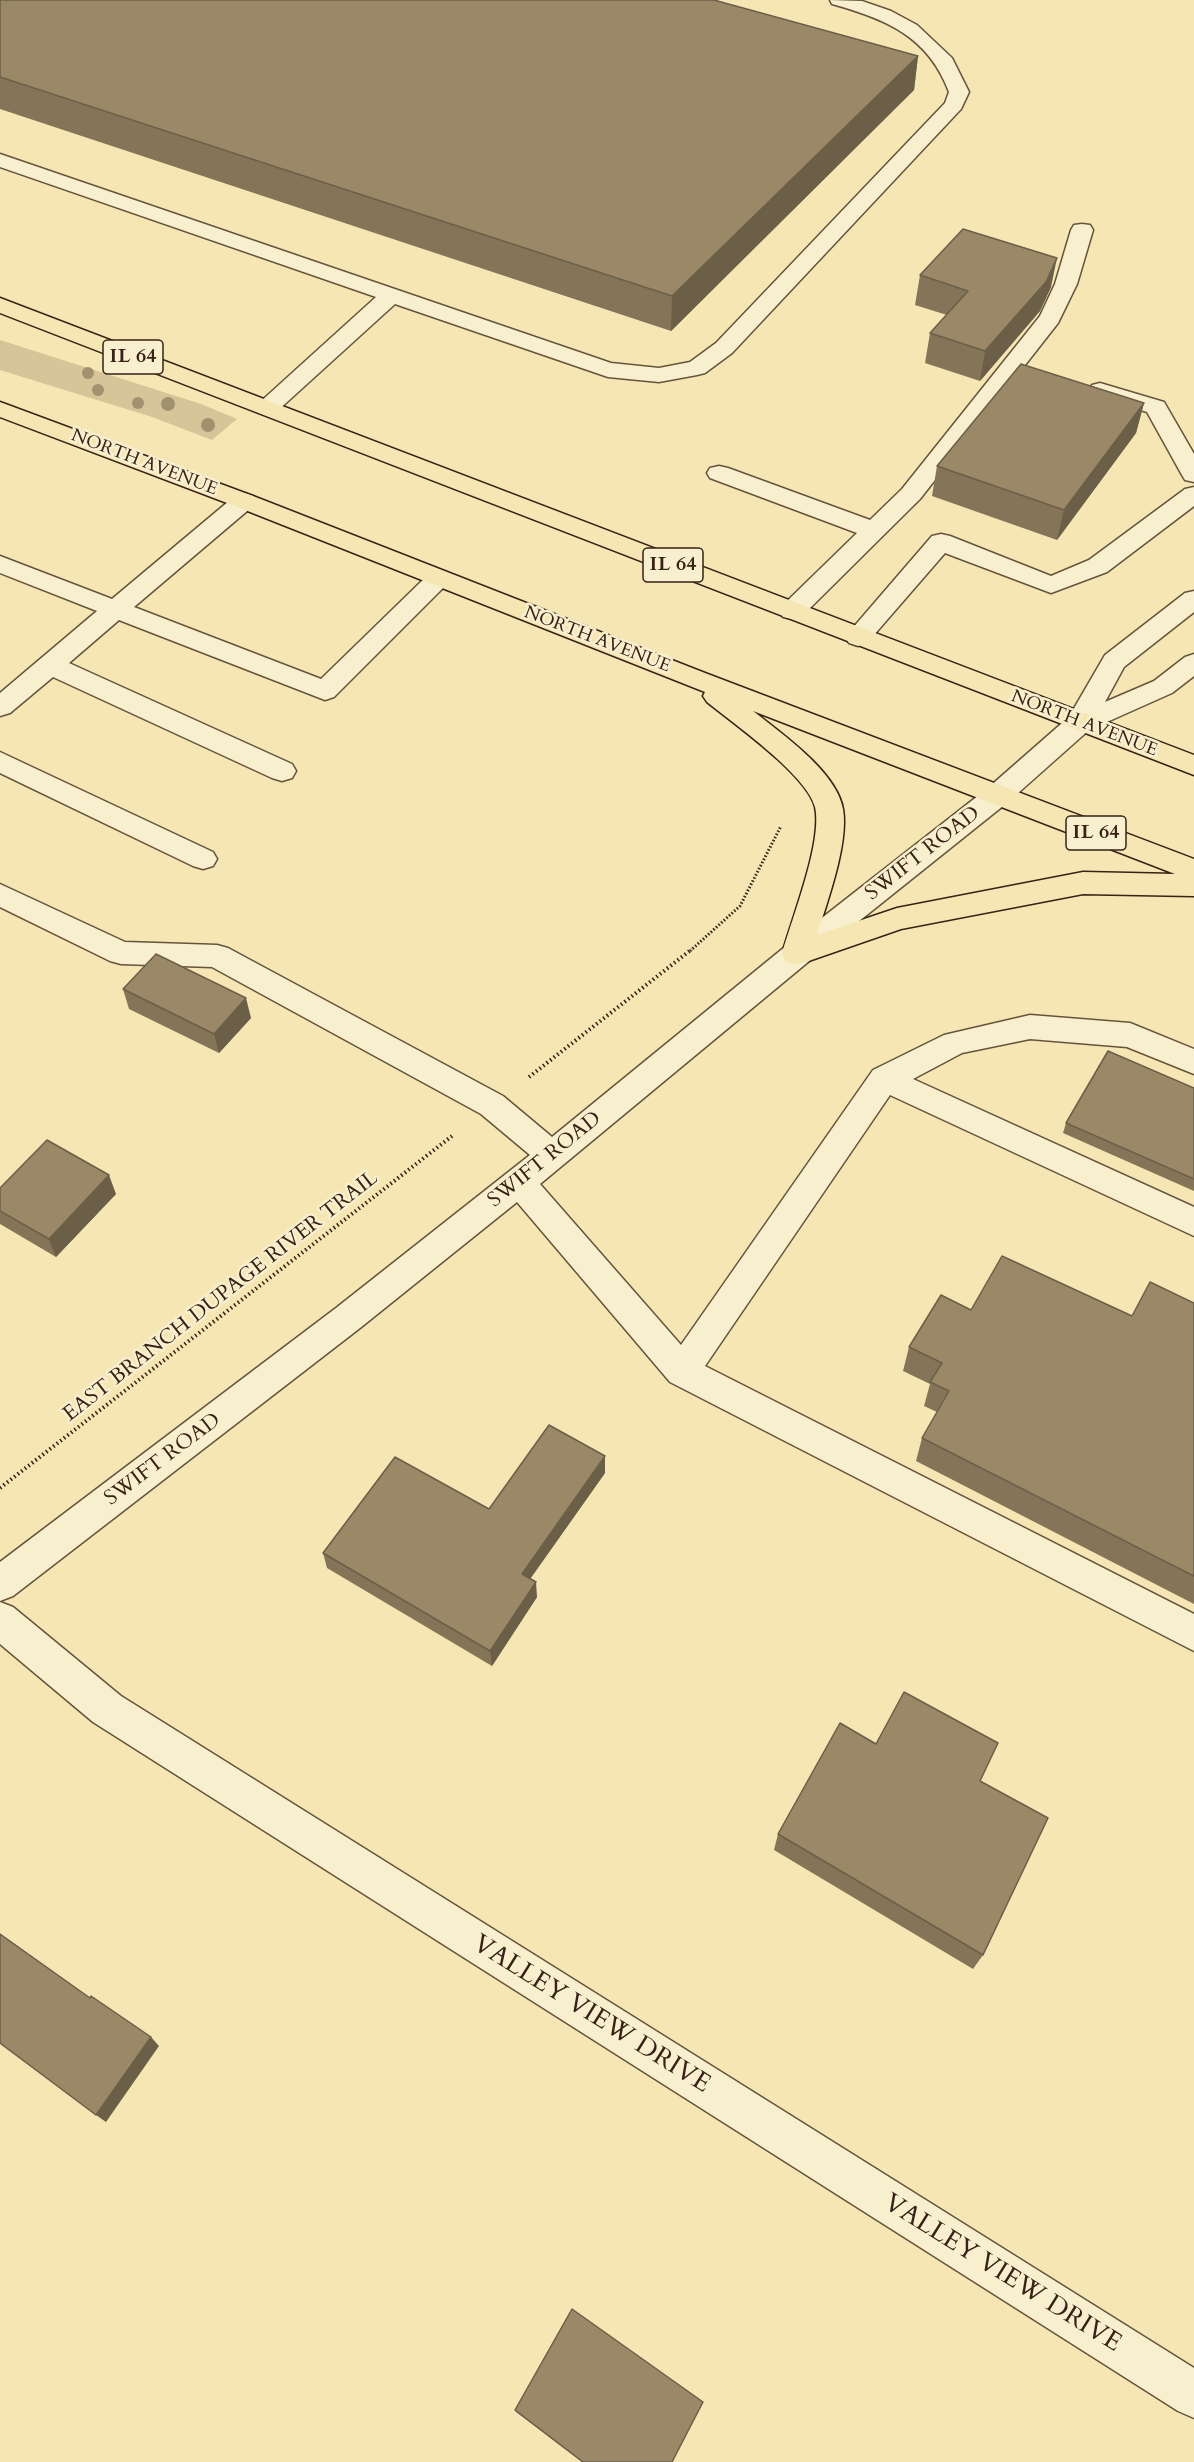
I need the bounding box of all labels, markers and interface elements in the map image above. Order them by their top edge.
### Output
road number: IL 64 [103,340,163,374]
street label: NORTH AVENUE [68,425,220,501]
road number: IL 64 [643,548,703,582]
street label: NORTH AVENUE [521,602,673,678]
street label: NORTH AVENUE [1008,686,1160,762]
street label: SWIFT ROAD [861,801,985,907]
road number: IL 64 [1066,816,1126,850]
street label: SWIFT ROAD [483,1107,607,1213]
street label: EAST BRANCH DUPAGE RIVER TRAIL [59,1166,383,1428]
street label: SWIFT ROAD [100,1408,226,1512]
street label: VALLEY VIEW DRIVE [466,1929,716,2101]
street label: VALLEY VIEW DRIVE [877,2188,1127,2360]

